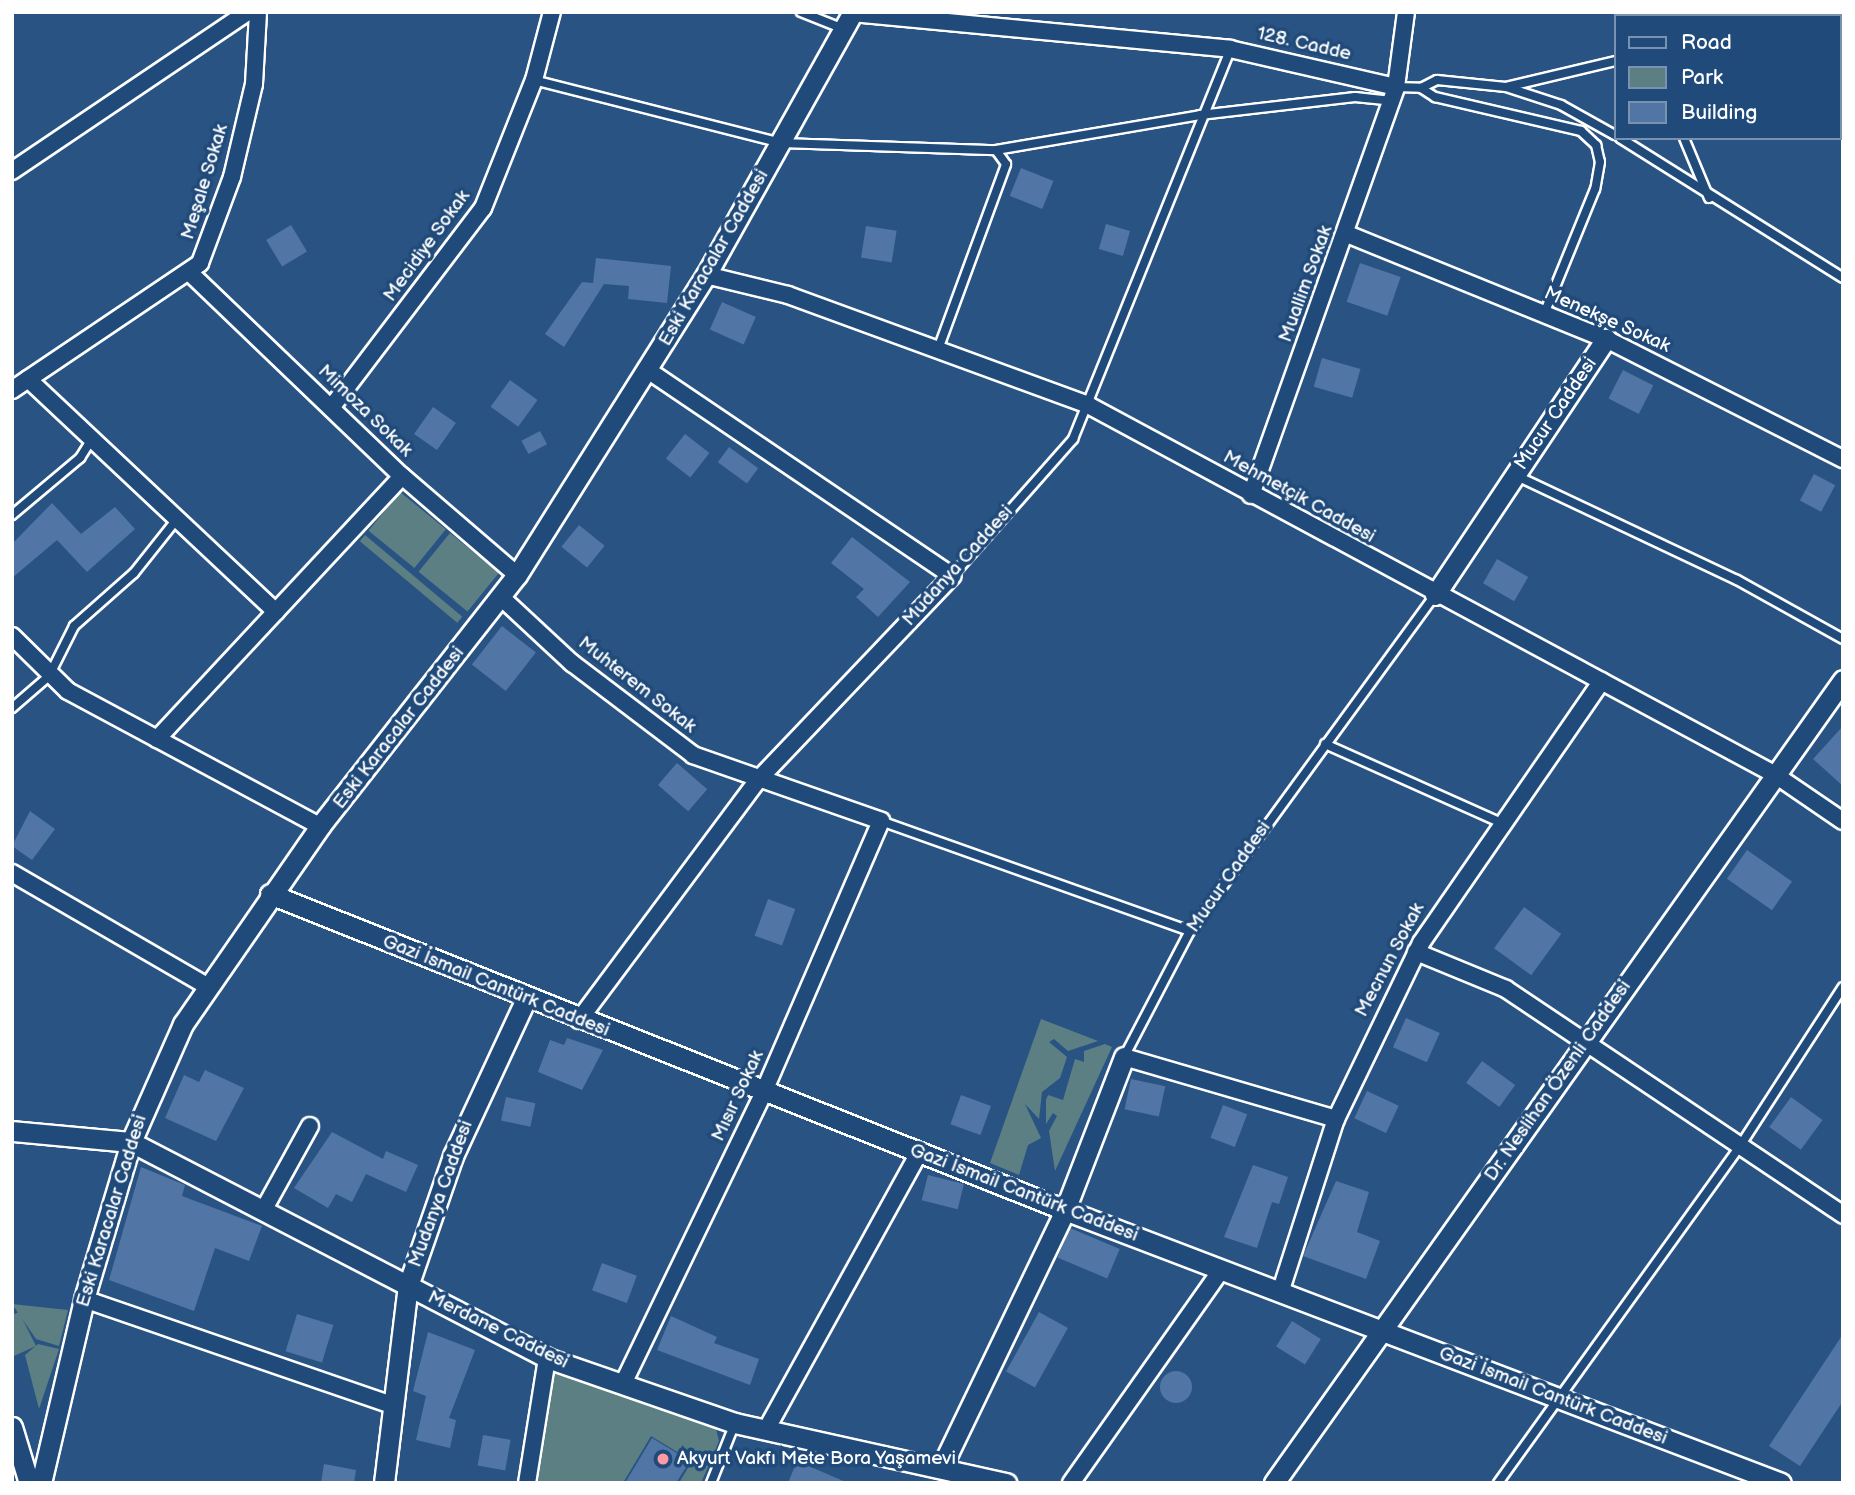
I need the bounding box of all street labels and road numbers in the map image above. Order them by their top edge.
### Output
street label: 128. Cadde [1255,22,1353,66]
street label: Meşale Sokak [177,121,233,243]
street label: Eski Karacalar Caddesi [654,166,774,350]
street label: Mecidiye Sokak [379,186,475,306]
street label: Muallim Sokak [1274,222,1338,346]
street label: Menekşe Sokak [1540,282,1674,358]
street label: Mucur Caddesi [1510,353,1602,475]
street label: Mimoza Sokak [313,360,417,462]
street label: Mehmetçik Caddesi [1219,446,1379,548]
street label: Mudanya Caddesi [898,501,1018,631]
street label: Muhterem Sokak [573,632,701,738]
street label: Eski Karacalar Caddesi [329,642,469,814]
street label: Mucur Caddesi [1182,817,1276,937]
street label: Mecnun Sokak [1350,899,1430,1021]
street label: Gazi İsmail Cantürk Caddesi [379,930,613,1042]
street label: Dr. Neslihan Özenli Caddesi [1480,976,1636,1186]
street label: Mısır Sokak [707,1047,769,1145]
street label: Eski Karacalar Caddesi [72,1112,152,1310]
street label: Mudanya Caddesi [404,1118,478,1270]
street label: Gazi İsmail Cantürk Caddesi [907,1139,1141,1247]
street label: Merdane Caddesi [424,1286,572,1374]
street label: Gazi İsmail Cantürk Caddesi [1436,1342,1670,1450]

